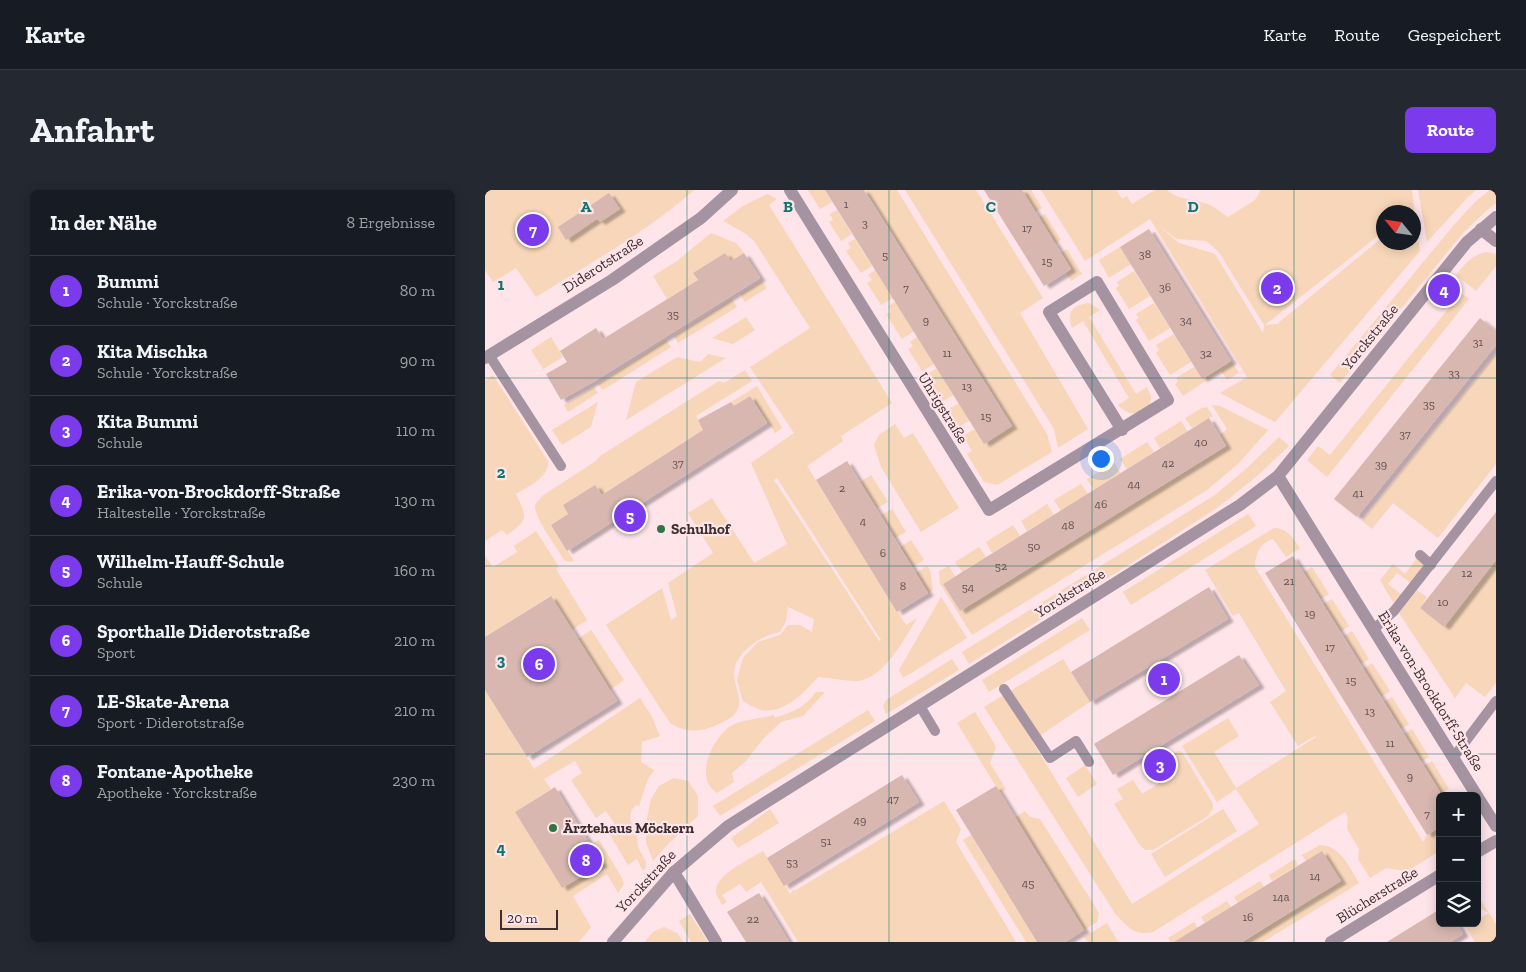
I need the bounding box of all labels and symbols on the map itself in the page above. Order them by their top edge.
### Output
text: A [581,197,592,216]
text: B [783,197,793,216]
house number: 1 [844,197,849,211]
text: C [986,197,996,216]
text: D [1187,197,1199,216]
north arrow [1376,205,1421,250]
pin: 7 [517,211,549,249]
house number: 3 [862,216,868,230]
house number: 17 [1022,221,1032,235]
street label: Diderotstraße [559,231,647,297]
house number: 38 [1139,247,1151,261]
house number: 5 [882,248,888,262]
house number: 15 [1042,254,1052,268]
pin: 2 [1261,269,1293,307]
pin: 4 [1428,271,1460,309]
text: 1 [498,275,505,294]
house number: 36 [1159,280,1171,294]
house number: 7 [903,281,909,295]
street label: Yorckstraße [1337,301,1402,374]
house number: 35 [667,307,679,321]
house number: 9 [923,313,929,327]
house number: 34 [1180,313,1193,327]
house number: 31 [1473,335,1484,349]
house number: 11 [942,346,952,360]
house number: 32 [1200,346,1212,360]
house number: 33 [1448,366,1460,380]
street label: Uhrigstraße [914,369,972,447]
house number: 13 [962,379,972,393]
house number: 35 [1423,397,1435,411]
house number: 15 [981,409,991,423]
house number: 37 [1399,427,1411,441]
house number: 40 [1194,435,1208,449]
your location [1088,446,1114,472]
house number: 37 [672,456,684,470]
house number: 42 [1162,456,1174,470]
house number: 39 [1375,457,1387,471]
text: 2 [497,463,506,482]
house number: 44 [1128,477,1141,491]
house number: 2 [839,481,845,495]
house number: 41 [1352,486,1364,500]
pin: 5 [614,497,646,535]
house number: 46 [1095,497,1107,511]
house number: 4 [860,514,867,528]
house number: 48 [1062,518,1074,532]
place label: Schulhof [671,520,732,538]
marker: Schulhof [655,523,667,535]
house number: 50 [1027,539,1041,553]
house number: 6 [880,546,886,560]
house number: 52 [995,559,1007,573]
street label: Yorckstraße [1031,564,1108,622]
house number: 12 [1462,566,1472,580]
house number: 21 [1284,574,1295,588]
house number: 8 [900,579,906,593]
house number: 54 [962,580,975,594]
house number: 10 [1437,595,1449,609]
house number: 19 [1305,606,1316,620]
street label: Erika-von-Brockdorff-Straße [1374,608,1488,774]
house number: 17 [1325,640,1335,654]
pin: 6 [523,645,555,683]
text: 3 [497,651,506,670]
pin: 1 [1148,660,1180,698]
house number: 15 [1346,673,1356,687]
house number: 13 [1365,704,1375,718]
house number: 11 [1385,736,1395,750]
pin: 3 [1144,746,1176,784]
house number: 9 [1407,769,1413,783]
house number: 47 [887,792,899,806]
house number: 7 [1424,807,1430,821]
house number: 49 [854,813,866,827]
place label: Ärztehaus Möckern [563,819,694,837]
marker: Ärztehaus Möckern [547,822,559,834]
house number: 51 [821,834,832,848]
text: 4 [496,839,506,858]
pin: 8 [570,841,602,879]
street label: Yorckstraße [612,846,680,917]
house number: 53 [786,855,798,869]
street label: Blücherstraße [1333,863,1421,927]
house number: 14 [1309,869,1321,883]
house number: 45 [1022,876,1034,890]
house number: 14a [1273,890,1290,904]
scale bar [500,907,557,930]
house number: 16 [1243,910,1254,924]
house number: 22 [747,912,759,926]

